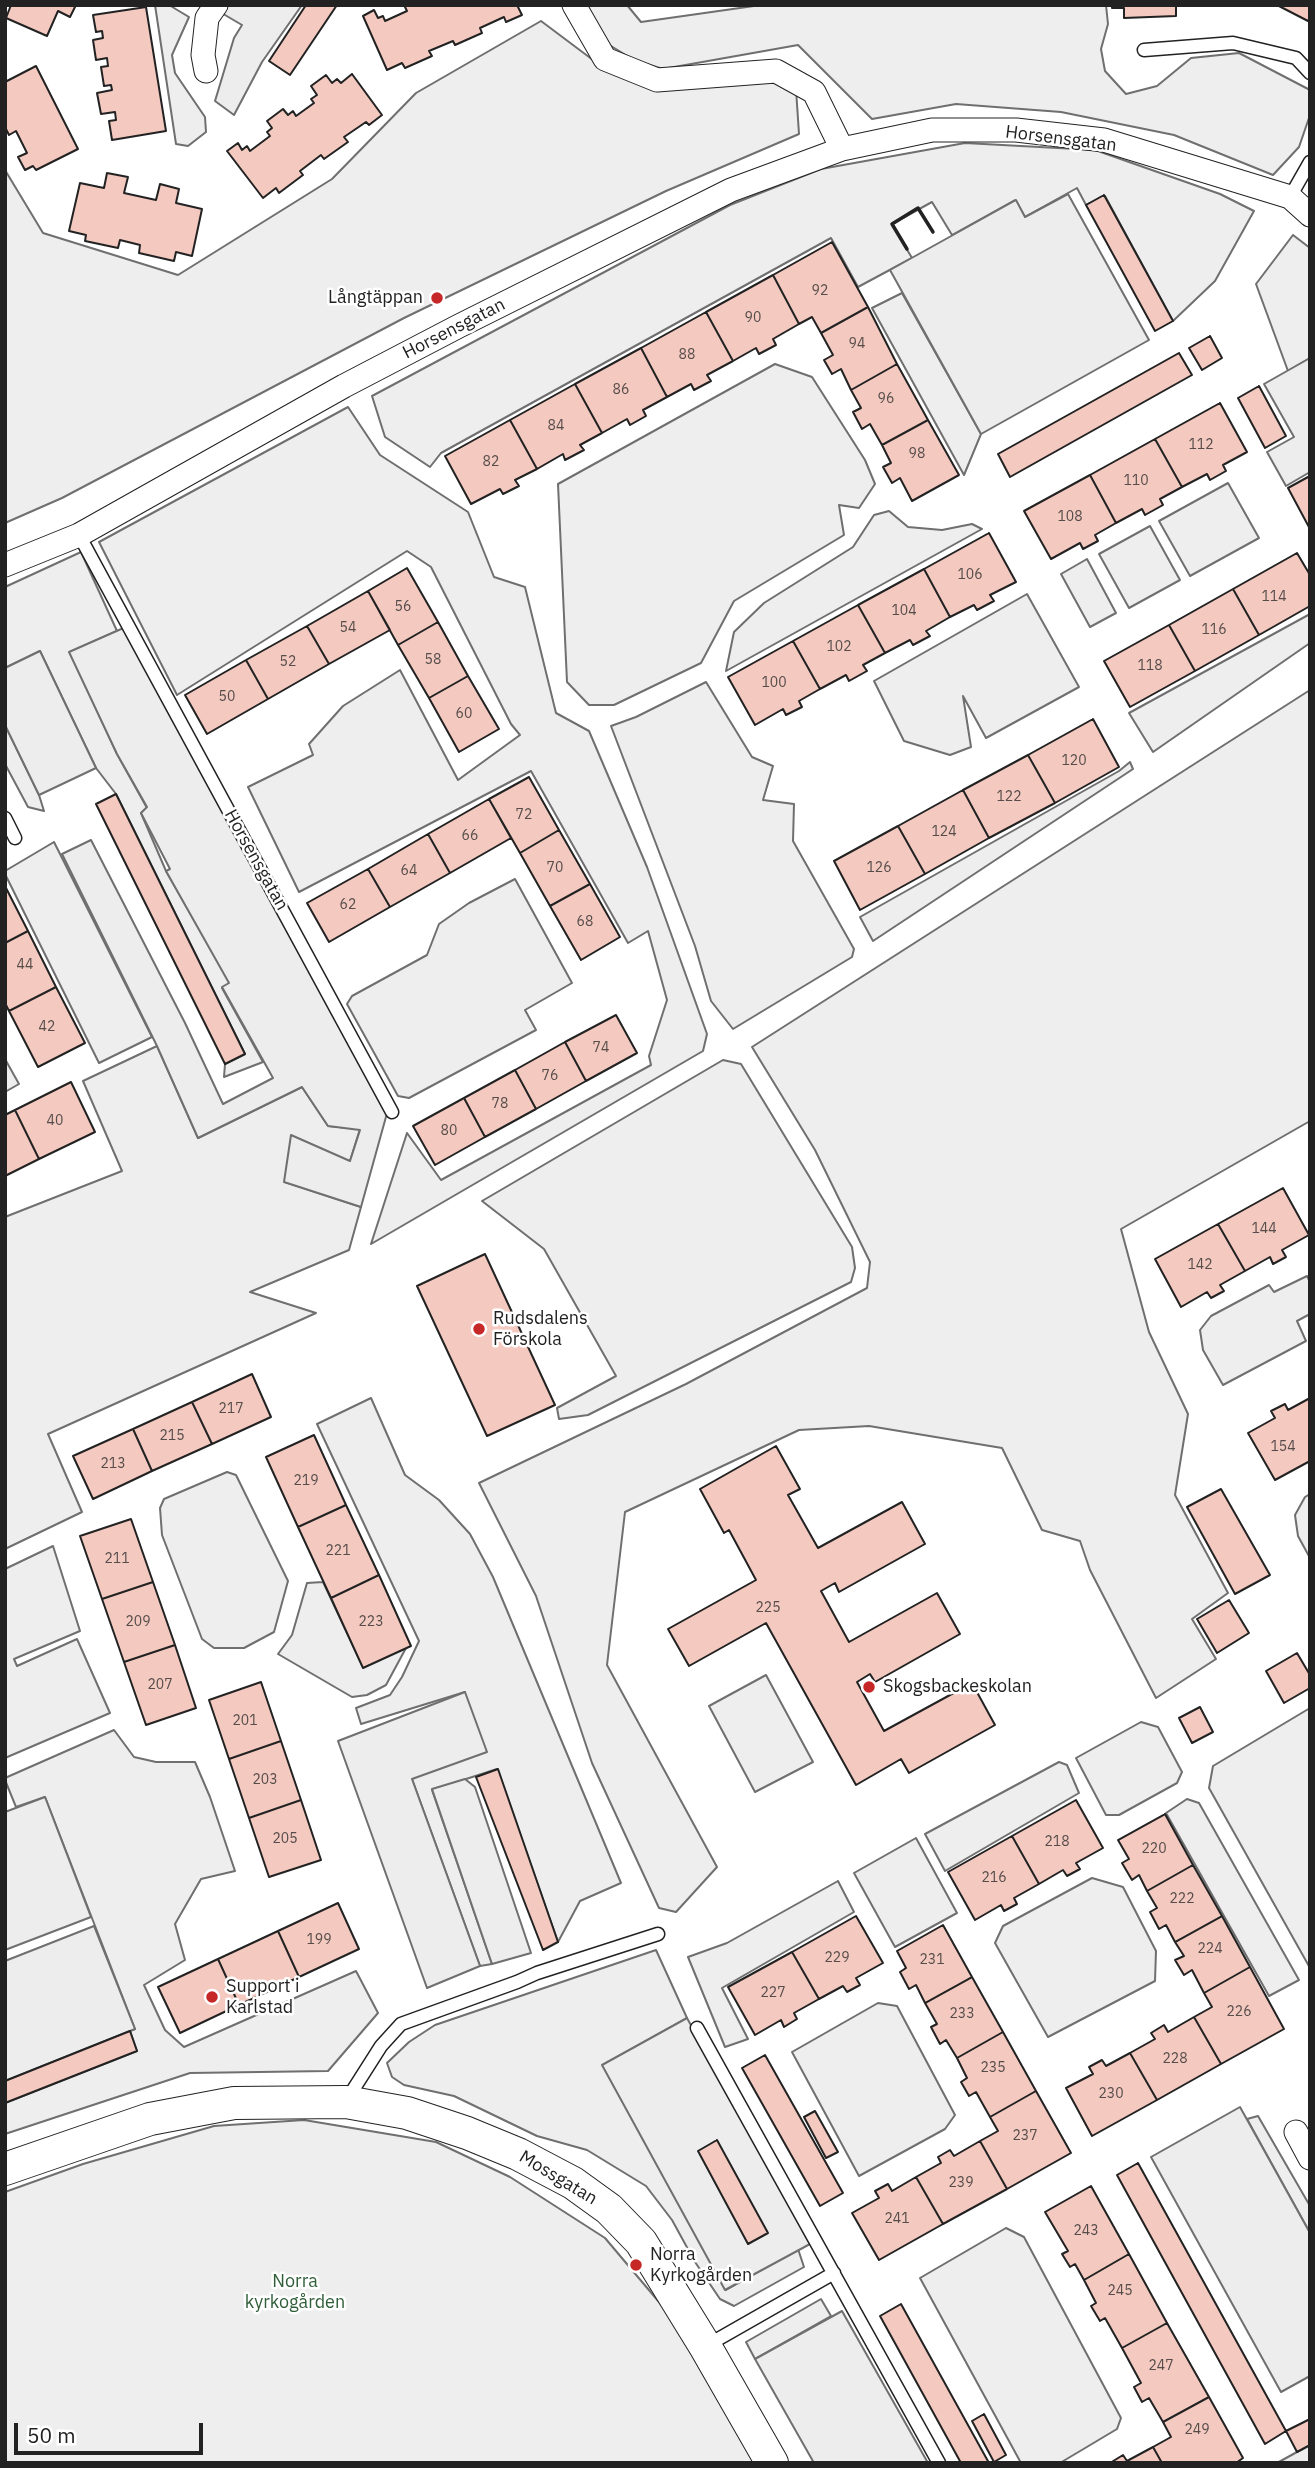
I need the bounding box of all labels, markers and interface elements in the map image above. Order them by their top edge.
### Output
street label: Horsensgatan [1004,121,1118,157]
house number: 92 [812,283,828,299]
place label: Långtäppan [328,287,423,309]
marker: Långtäppan [429,290,445,306]
street label: Horsensgatan [399,294,509,364]
house number: 90 [745,310,761,326]
house number: 94 [849,336,865,352]
house number: 88 [679,347,695,363]
house number: 86 [613,382,629,398]
house number: 96 [878,391,894,407]
house number: 84 [548,418,564,434]
house number: 112 [1188,437,1214,453]
house number: 98 [909,446,925,462]
house number: 82 [483,454,499,470]
house number: 110 [1123,473,1149,489]
house number: 108 [1057,509,1083,525]
house number: 106 [957,567,983,583]
house number: 114 [1261,589,1287,605]
house number: 56 [395,599,411,615]
house number: 104 [891,603,917,619]
house number: 54 [340,620,356,636]
house number: 116 [1201,622,1227,638]
house number: 102 [826,639,852,655]
house number: 58 [425,652,441,668]
house number: 52 [280,654,296,670]
house number: 118 [1137,658,1163,674]
house number: 100 [761,675,787,691]
house number: 50 [219,689,235,705]
house number: 60 [456,706,472,722]
house number: 120 [1061,753,1087,769]
house number: 122 [996,789,1022,805]
street label: Horsensgatan [219,806,293,914]
house number: 72 [516,807,532,823]
house number: 124 [931,824,957,840]
house number: 66 [462,828,478,844]
house number: 70 [547,860,563,876]
house number: 126 [866,860,892,876]
house number: 64 [401,863,417,879]
house number: 62 [340,897,356,913]
house number: 68 [577,914,593,930]
house number: 44 [17,957,33,973]
house number: 42 [39,1019,55,1035]
house number: 74 [593,1040,609,1056]
house number: 76 [542,1068,558,1084]
house number: 78 [492,1096,508,1112]
house number: 40 [47,1113,63,1129]
house number: 80 [441,1123,457,1139]
house number: 144 [1251,1221,1277,1237]
house number: 142 [1187,1257,1213,1273]
place label: Rudsdalens Förskola [493,1308,588,1350]
marker: Rudsdalens Förskola [471,1321,487,1337]
house number: 217 [218,1401,244,1417]
house number: 215 [159,1428,185,1444]
house number: 154 [1270,1439,1296,1455]
house number: 213 [100,1456,126,1472]
house number: 219 [293,1473,319,1489]
house number: 221 [325,1543,351,1559]
house number: 211 [104,1551,130,1567]
house number: 225 [755,1600,781,1616]
house number: 209 [125,1614,151,1630]
house number: 223 [358,1614,384,1630]
place label: Skogsbackeskolan [883,1676,1032,1698]
house number: 207 [147,1677,173,1693]
marker: Skogsbackeskolan [861,1679,877,1695]
house number: 201 [232,1713,258,1729]
house number: 203 [252,1772,278,1788]
house number: 205 [272,1831,298,1847]
house number: 218 [1044,1834,1070,1850]
house number: 220 [1141,1841,1167,1857]
house number: 216 [981,1870,1007,1886]
house number: 222 [1169,1891,1195,1907]
house number: 199 [306,1932,332,1948]
house number: 224 [1197,1941,1223,1957]
house number: 229 [824,1950,850,1966]
house number: 231 [919,1952,945,1968]
place label: Support i Karlstad [226,1976,299,2018]
house number: 227 [760,1985,786,2001]
marker: Support i Karlstad [204,1989,220,2005]
house number: 226 [1226,2004,1252,2020]
house number: 233 [949,2006,975,2022]
house number: 228 [1162,2051,1188,2067]
house number: 235 [980,2060,1006,2076]
house number: 230 [1098,2086,1124,2102]
house number: 237 [1012,2128,1038,2144]
street label: Mossgatan [515,2146,601,2210]
house number: 239 [948,2175,974,2191]
house number: 241 [884,2211,910,2227]
house number: 243 [1073,2223,1099,2239]
place label: Norra Kyrkogården [650,2244,752,2286]
marker: Norra Kyrkogården [628,2257,644,2273]
park label: Norra kyrkogården [245,2271,345,2314]
house number: 245 [1107,2283,1133,2299]
house number: 247 [1148,2358,1174,2374]
scale bar [18,2408,206,2452]
text: 50 m [27,2421,76,2449]
house number: 249 [1184,2422,1210,2438]

